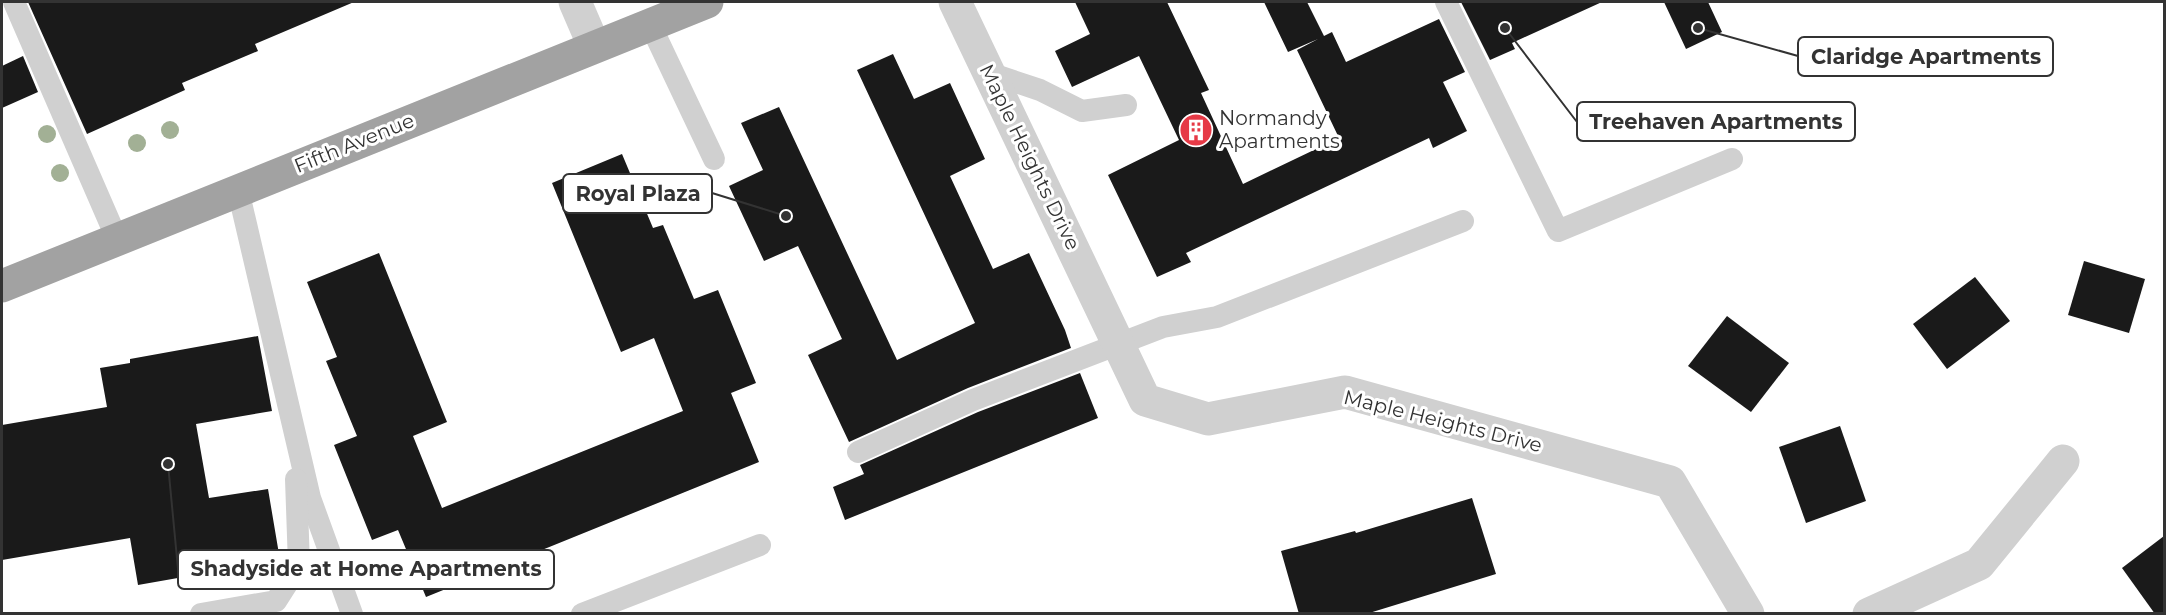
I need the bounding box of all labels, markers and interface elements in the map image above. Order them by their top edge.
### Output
callout: Claridge Apartments [1798,37,2053,76]
text: Claridge Apartments [1811,44,2041,69]
street label: Maple Heights Drive [975,60,1085,254]
callout: Treehaven Apartments [1577,102,1855,141]
place label: Normandy Apartments [1219,106,1340,153]
street label: Fifth Avenue [291,108,417,178]
text: Treehaven Apartments [1589,109,1843,134]
building icon: Normandy Apartments [1178,112,1214,148]
callout: Royal Plaza [563,174,712,213]
text: Royal Plaza [575,181,701,206]
street label: Maple Heights Drive [1341,385,1545,457]
callout: Shadyside at Home Apartments [178,550,554,589]
text: Shadyside at Home Apartments [190,556,542,581]

